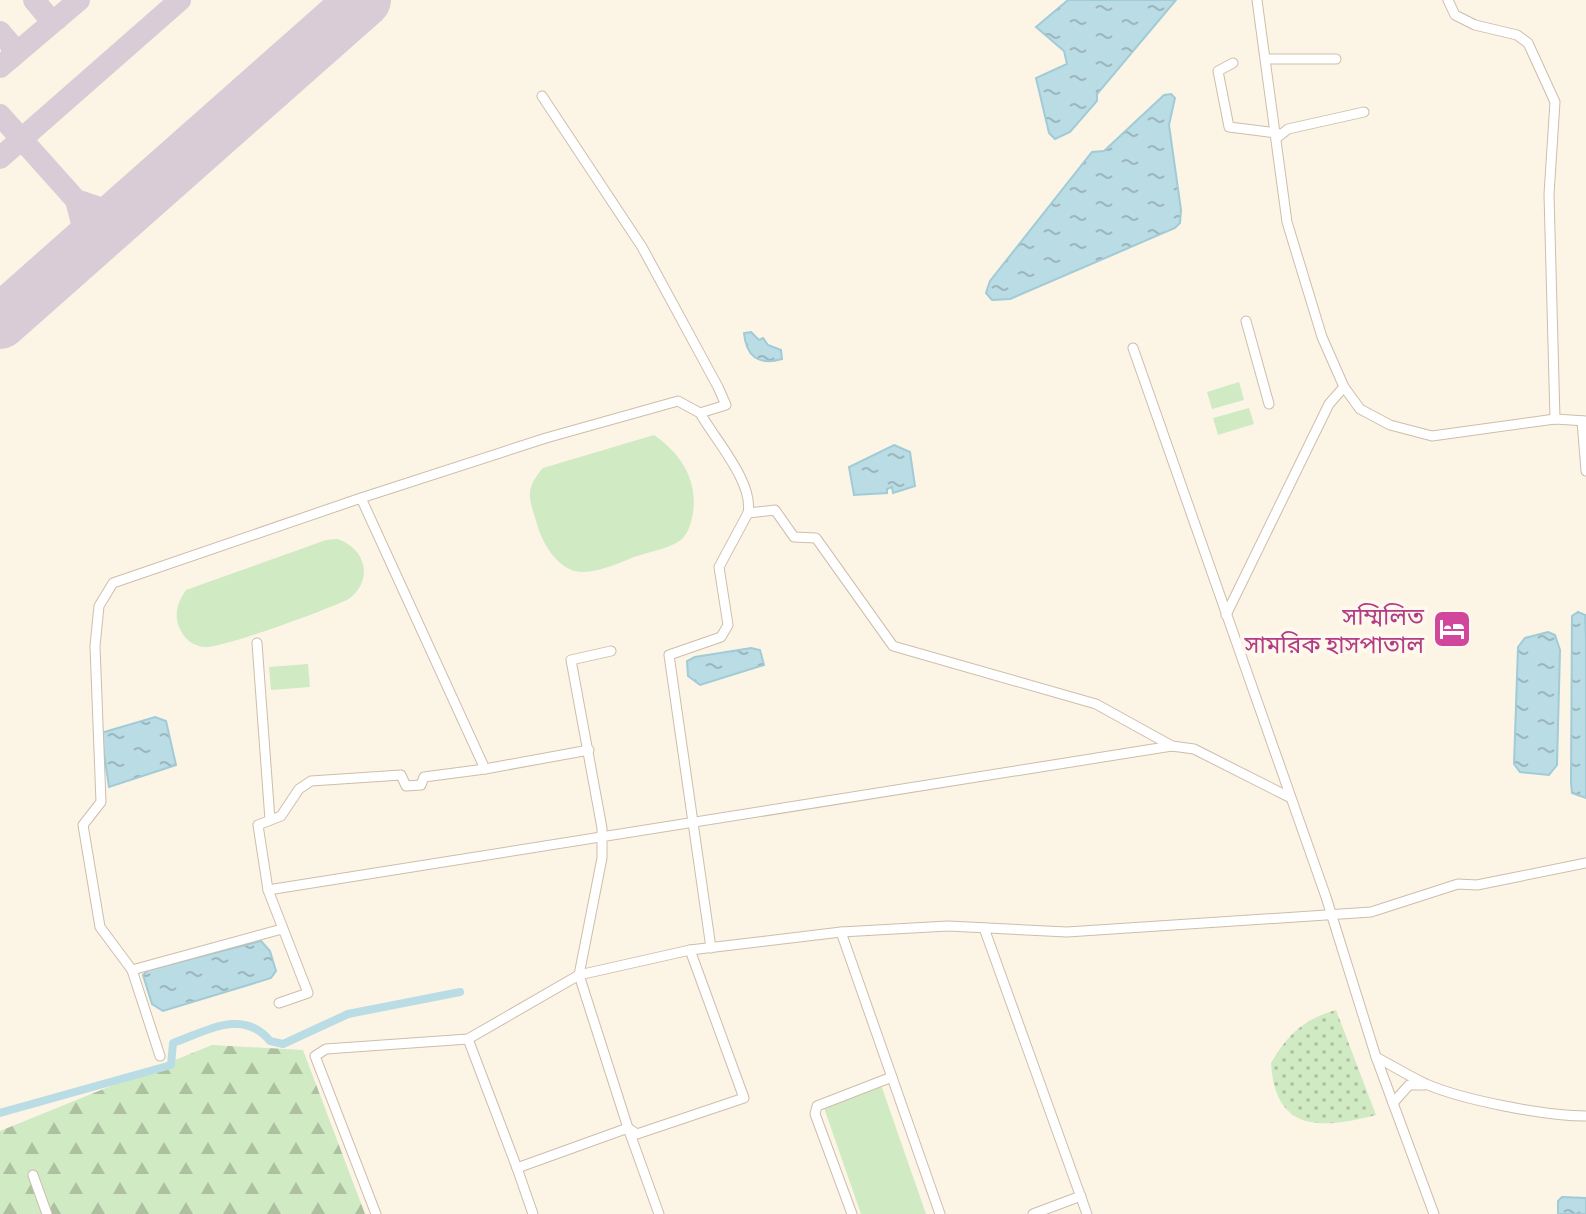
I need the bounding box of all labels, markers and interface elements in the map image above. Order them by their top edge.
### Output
place label: সম্মিলিত সামরিক হাসপাতাল [1244,601,1425,658]
hotel icon: সম্মিলিত সামরিক হাসপাতাল [1431,608,1473,650]

